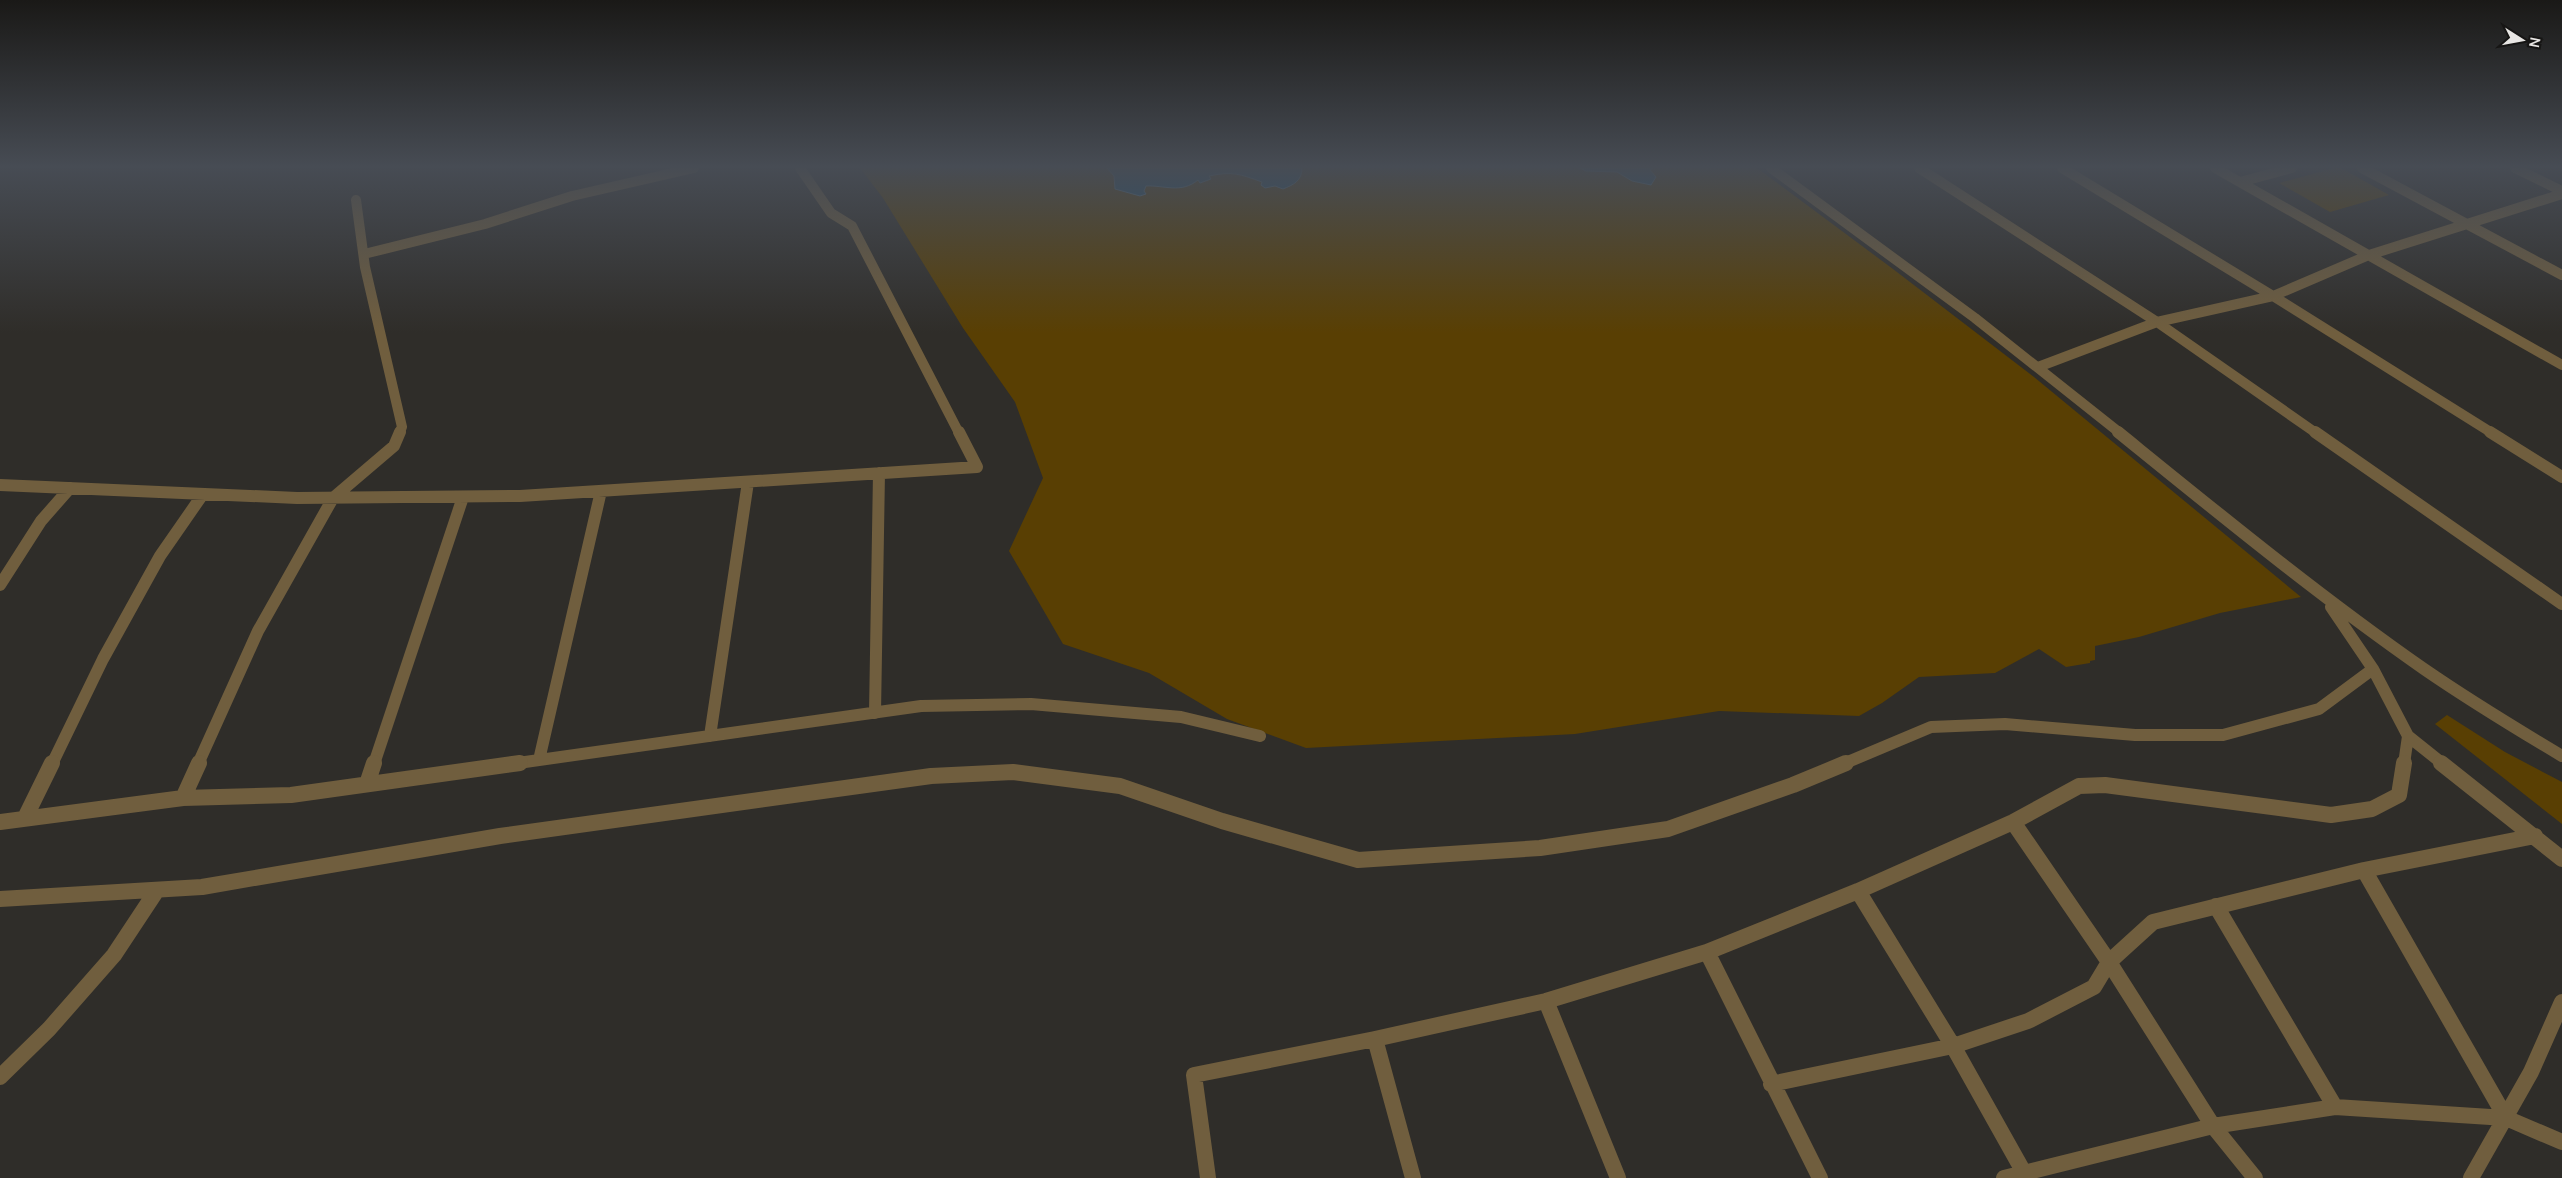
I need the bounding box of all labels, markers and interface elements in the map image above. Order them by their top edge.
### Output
north arrow [2497,15,2547,65]
text: N [2525,36,2546,49]

